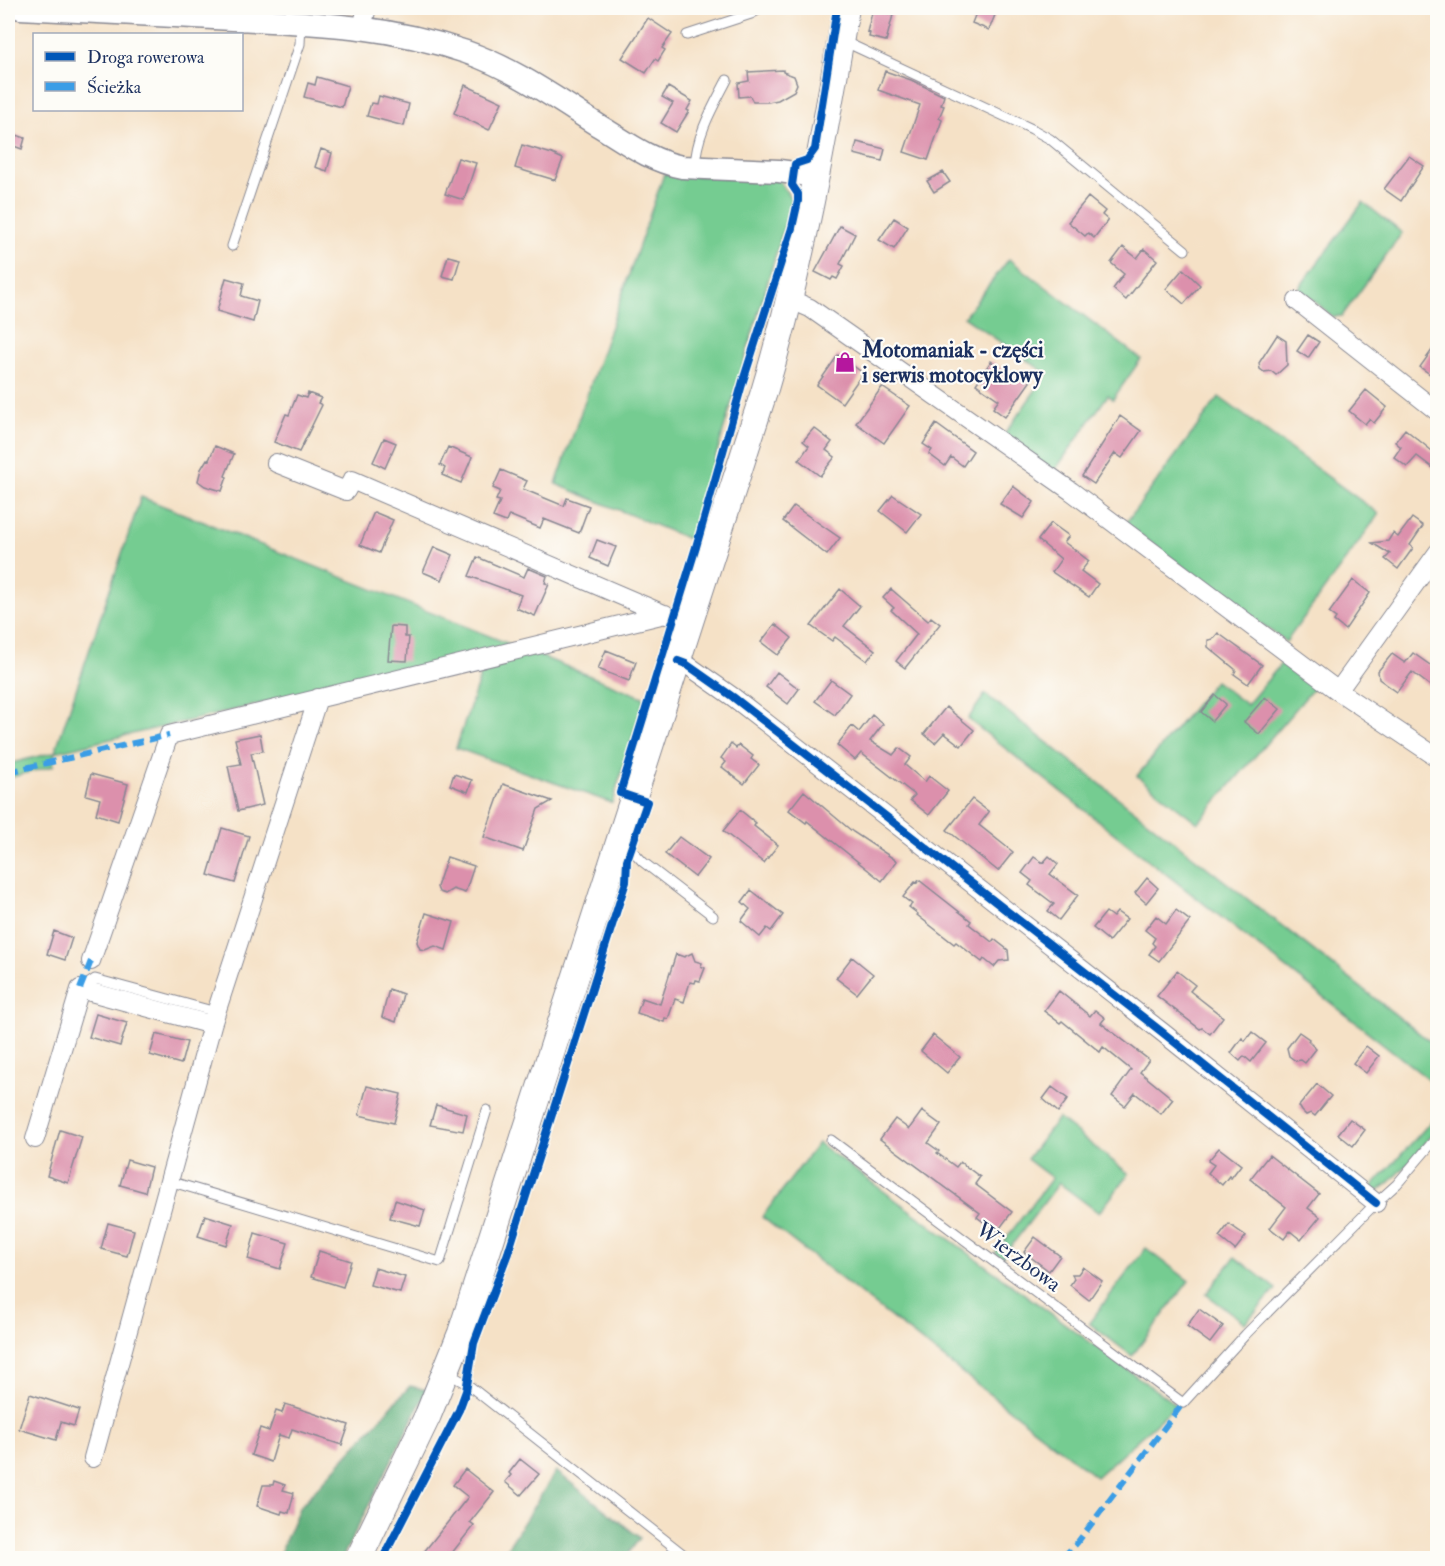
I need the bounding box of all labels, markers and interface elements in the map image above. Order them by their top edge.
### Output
legend [33,33,243,111]
text: Droga rowerowa [87,46,205,69]
text: Ścieżka [87,76,142,99]
place label: Motomaniak - części i serwis motocyklowy [861,336,1044,390]
shop icon: Motomaniak - części i serwis motocyklowy [833,350,857,374]
street label: Wierzbowa [969,1215,1068,1299]

